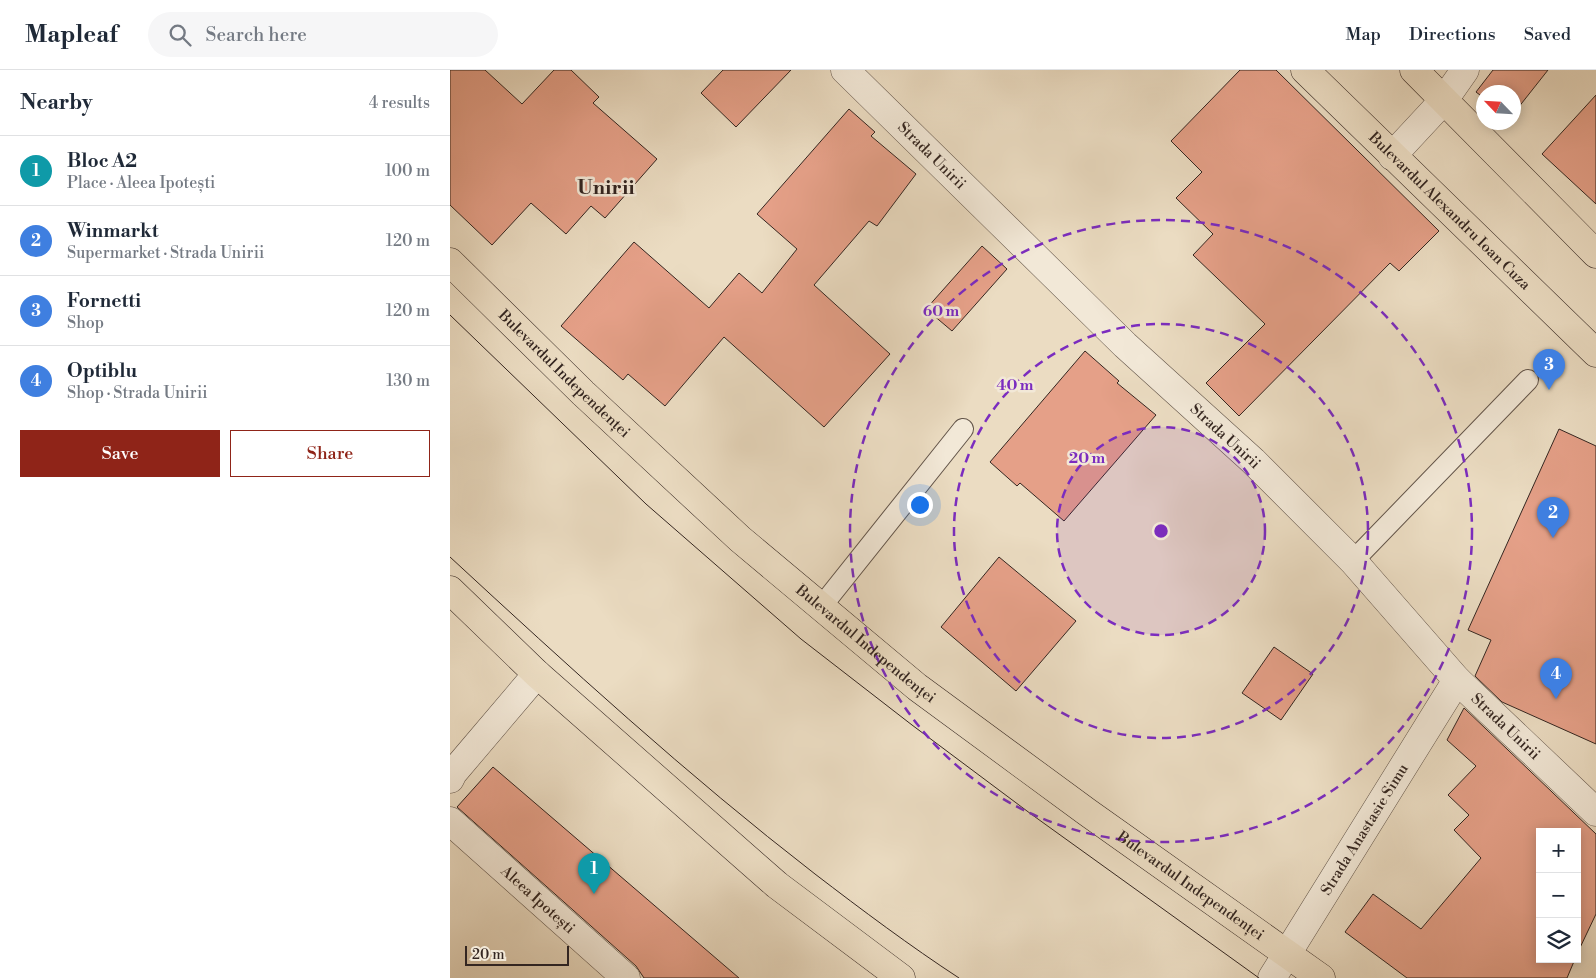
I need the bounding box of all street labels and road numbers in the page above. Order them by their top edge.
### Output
street label: Strada Unirii [893,118,970,194]
street label: Bulevardul Alexandru Ioan Cuza [1364,128,1535,294]
street label: Bulevardul Independenței [494,305,634,442]
street label: Strada Unirii [1186,400,1264,473]
street label: Bulevardul Independenței [791,580,939,708]
street label: Strada Unirii [1467,689,1544,764]
street label: Strada Anastasie Simu [1317,760,1413,899]
street label: Bulevardul Independenței [1112,827,1268,945]
street label: Aleea Ipotești [496,861,579,938]

